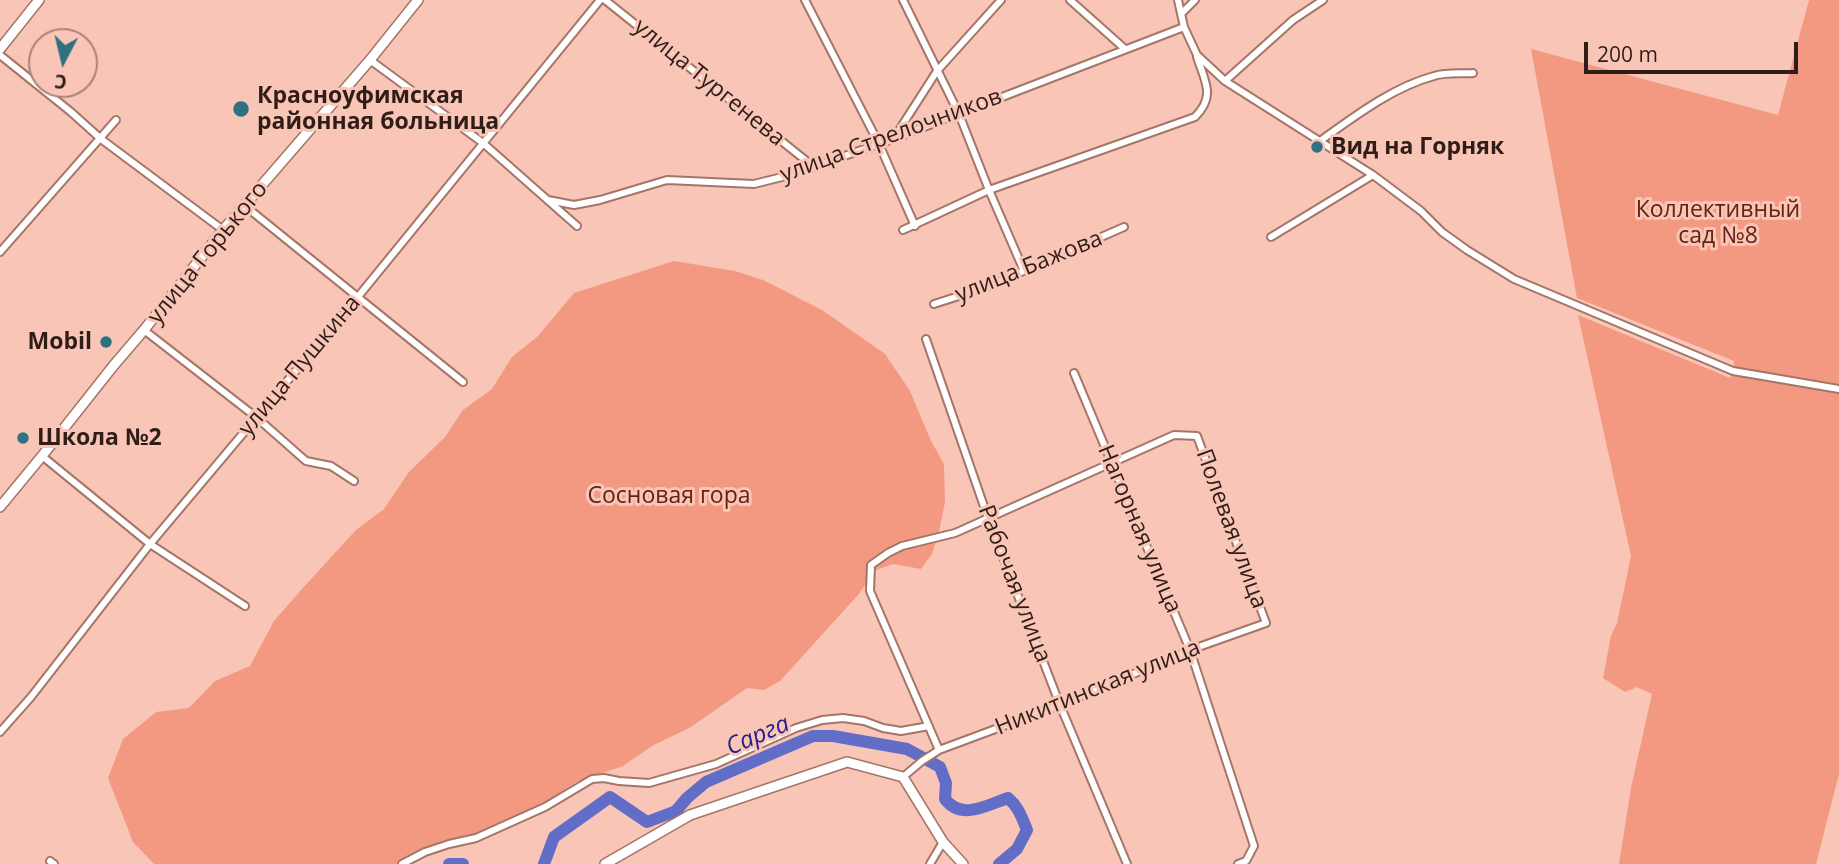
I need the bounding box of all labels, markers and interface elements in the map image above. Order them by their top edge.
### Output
street label: улица Тургенева [628,13,790,153]
north arrow [28,28,98,98]
scale bar [1587,28,1800,72]
text: 200 m [1597,40,1658,68]
text: С [53,68,68,96]
place label: Красноуфимская районная больница [257,82,499,136]
street label: улица Стрелочников [776,83,1006,189]
marker: Красноуфимская районная больница [231,99,251,119]
place label: Вид на Горняк [1331,133,1504,161]
marker: Вид на Горняк [1309,139,1325,155]
street label: улица Горького [142,176,274,330]
park label: Коллективный сад №8 [1636,196,1800,250]
street label: улица Бажова [951,225,1107,309]
street label: улица Пушкина [233,290,367,442]
place label: Mobil [27,328,92,356]
marker: Mobil [98,334,114,350]
place label: Школа №2 [37,424,162,452]
marker: Школа №2 [15,430,31,446]
street label: Нагорная улица [1091,441,1187,617]
street label: Полевая улица [1189,445,1273,613]
park label: Сосновая гора [587,482,751,510]
street label: Рабочая улица [971,502,1057,666]
street label: Никитинская улица [991,634,1205,742]
water label: Сарга [722,710,794,762]

